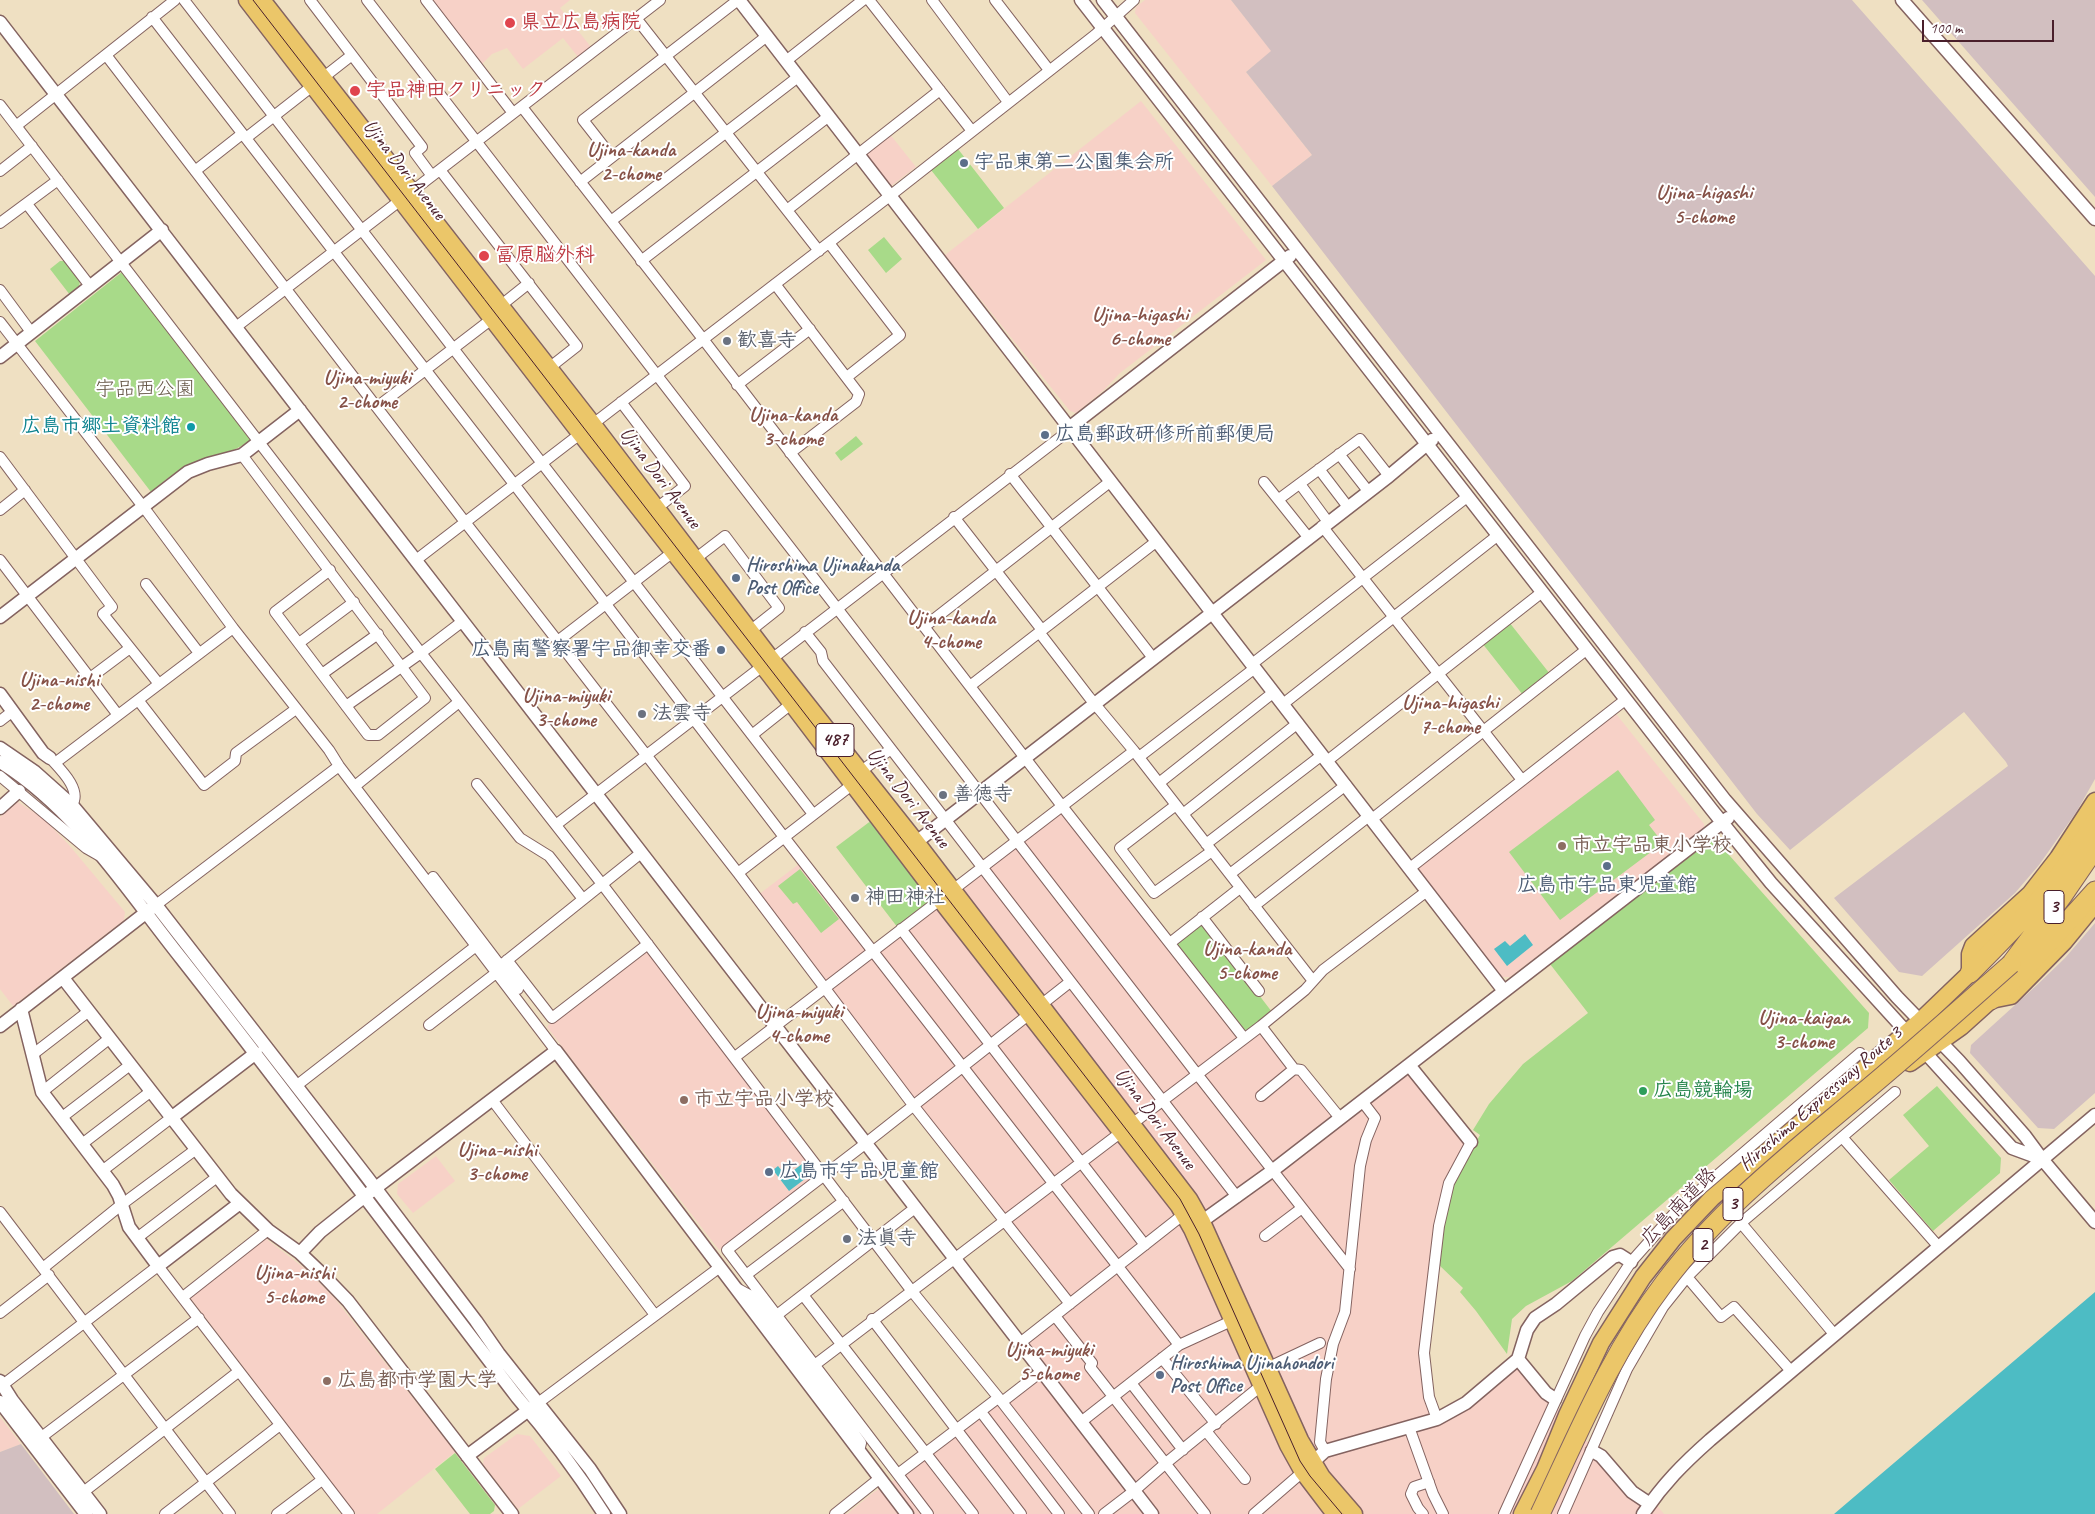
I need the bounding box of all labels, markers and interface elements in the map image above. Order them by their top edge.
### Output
scale bar [1925,10,2058,42]
place label: 県立広島病院 [521,11,641,35]
marker: 県立広島病院 [503,16,517,30]
text: 100 m [1930,19,1962,38]
place label: 宇品神田クリニック [366,79,546,103]
marker: 宇品神田クリニック [348,84,362,98]
street label: Ujina Dori Avenue [357,115,451,225]
district label: Ujina-kanda 2-chome [587,137,675,187]
place label: 宇品東第二公園集会所 [974,151,1174,175]
marker: 宇品東第二公園集会所 [958,157,970,169]
district label: Ujina-higashi 5-chome [1656,180,1752,230]
place label: 冨原脳外科 [495,244,595,268]
marker: 冨原脳外科 [477,249,491,263]
district label: Ujina-higashi 6-chome [1092,302,1188,352]
place label: 歓喜寺 [737,329,797,353]
marker: 歓喜寺 [721,335,733,347]
district label: Ujina-miyuki 2-chome [323,365,411,415]
park label: 宇品西公園 [95,378,195,402]
district label: Ujina-kanda 3-chome [749,402,837,452]
place label: 広島市郷土資料館 [21,415,181,439]
marker: 広島市郷土資料館 [185,421,197,433]
street label: Ujina Dori Avenue [614,423,706,533]
place label: 広島郵政研修所前郵便局 [1055,423,1275,447]
marker: 広島郵政研修所前郵便局 [1039,429,1051,441]
place label: Hiroshima Ujinakanda Post Office [746,554,899,601]
marker: Hiroshima Ujinakanda Post Office [730,572,742,584]
district label: Ujina-kanda 4-chome [907,605,995,655]
place label: 広島南警察署宇品御幸交番 [471,638,711,662]
marker: 広島南警察署宇品御幸交番 [715,644,727,656]
district label: Ujina-nishi 2-chome [19,667,99,717]
district label: Ujina-miyuki 3-chome [522,683,610,733]
district label: Ujina-higashi 7-chome [1402,690,1498,740]
place label: 法雲寺 [652,702,712,726]
marker: 法雲寺 [636,708,648,720]
road number: 487 [816,724,854,756]
street label: Ujina Dori Avenue [861,743,955,853]
place label: 善徳寺 [953,783,1013,807]
marker: 善徳寺 [937,789,949,801]
place label: 市立宇品東小学校 [1572,834,1732,858]
marker: 市立宇品東小学校 [1556,840,1568,852]
marker: 広島市宇品東児童館 [1601,860,1613,872]
place label: 広島市宇品東児童館 [1517,874,1697,898]
place label: 神田神社 [865,886,945,910]
road number: 3 [2044,890,2064,924]
marker: 神田神社 [849,892,861,904]
district label: Ujina-kanda 5-chome [1203,936,1291,986]
district label: Ujina-miyuki 4-chome [755,999,843,1049]
district label: Ujina-kaigan 3-chome [1758,1005,1850,1055]
street label: Hiroshima Expressway Route 3 [1734,1022,1908,1176]
street label: Ujina Dori Avenue [1109,1064,1201,1174]
place label: 広島競輪場 [1653,1079,1753,1103]
marker: 広島競輪場 [1637,1085,1649,1097]
place label: 市立宇品小学校 [694,1088,834,1112]
marker: 市立宇品小学校 [678,1094,690,1106]
district label: Ujina-nishi 3-chome [457,1137,537,1187]
place label: 広島市宇品児童館 [779,1160,939,1184]
street label: 広島南道路 [1636,1163,1722,1251]
marker: 広島市宇品児童館 [763,1166,775,1178]
road number: 3 [1723,1188,1743,1220]
place label: 法眞寺 [857,1227,917,1251]
road number: 2 [1693,1228,1713,1262]
marker: 法眞寺 [841,1233,853,1245]
district label: Ujina-nishi 5-chome [254,1260,334,1310]
district label: Ujina-miyuki 5-chome [1005,1337,1093,1387]
place label: Hiroshima Ujinahondori Post Office [1170,1352,1333,1399]
place label: 広島都市学園大学 [337,1369,497,1393]
marker: Hiroshima Ujinahondori Post Office [1154,1369,1166,1381]
marker: 広島都市学園大学 [321,1375,333,1387]

